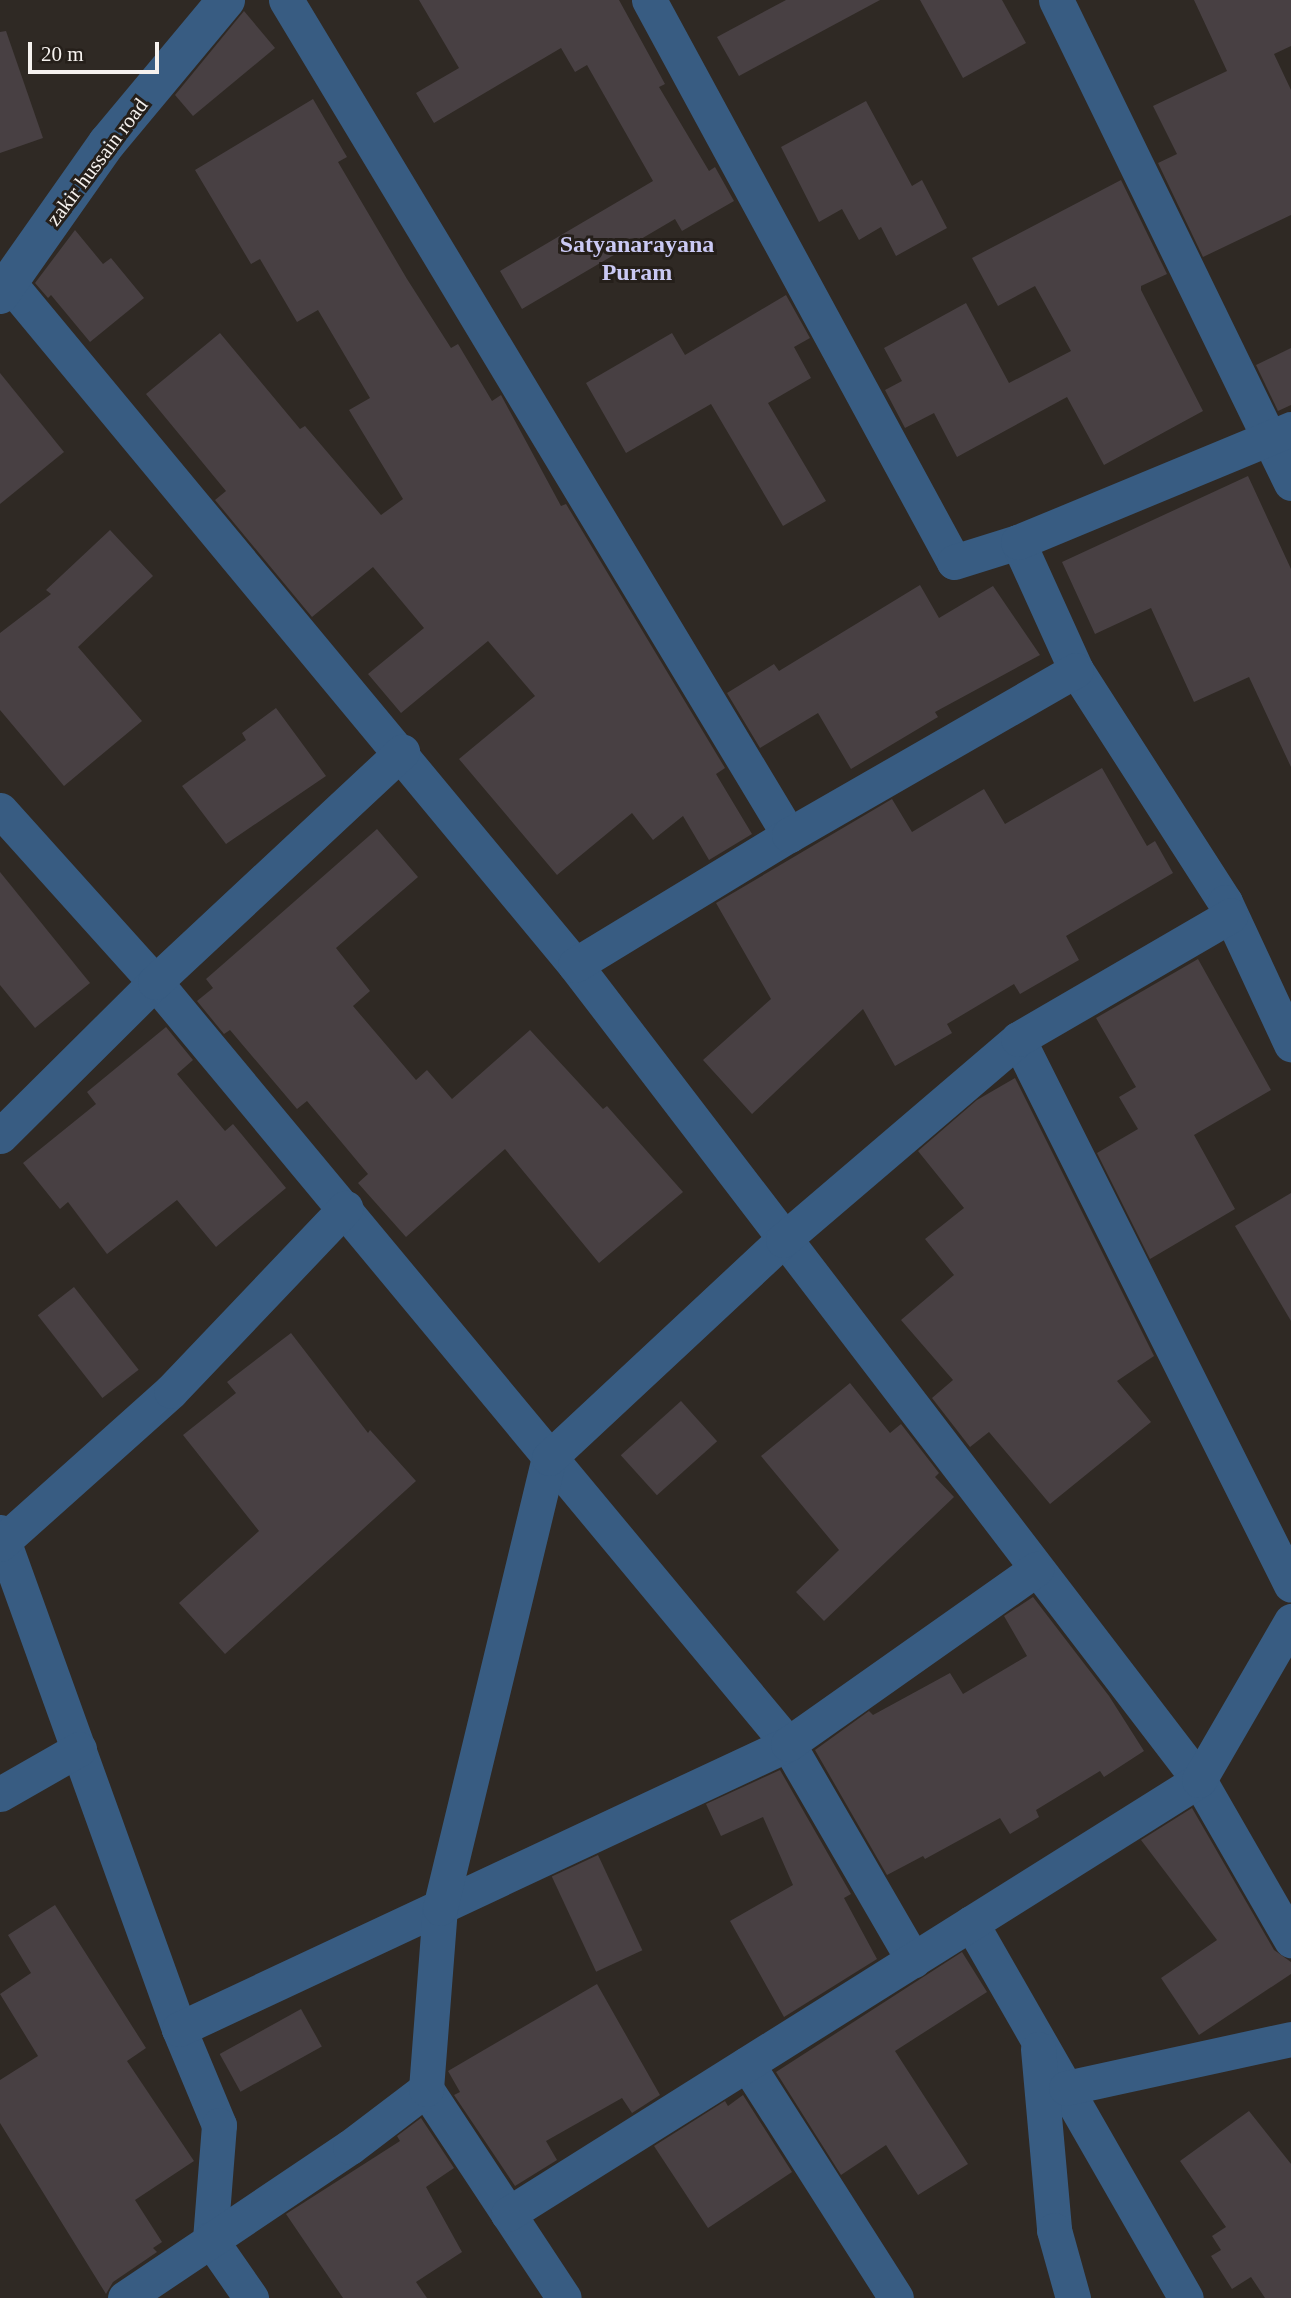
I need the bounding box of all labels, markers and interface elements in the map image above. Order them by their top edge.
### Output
scale bar [32,28,163,72]
text: 20 m [41,42,84,66]
street label: zakir hussain road [41,93,153,231]
district label: Satyanarayana Puram [560,231,714,287]

